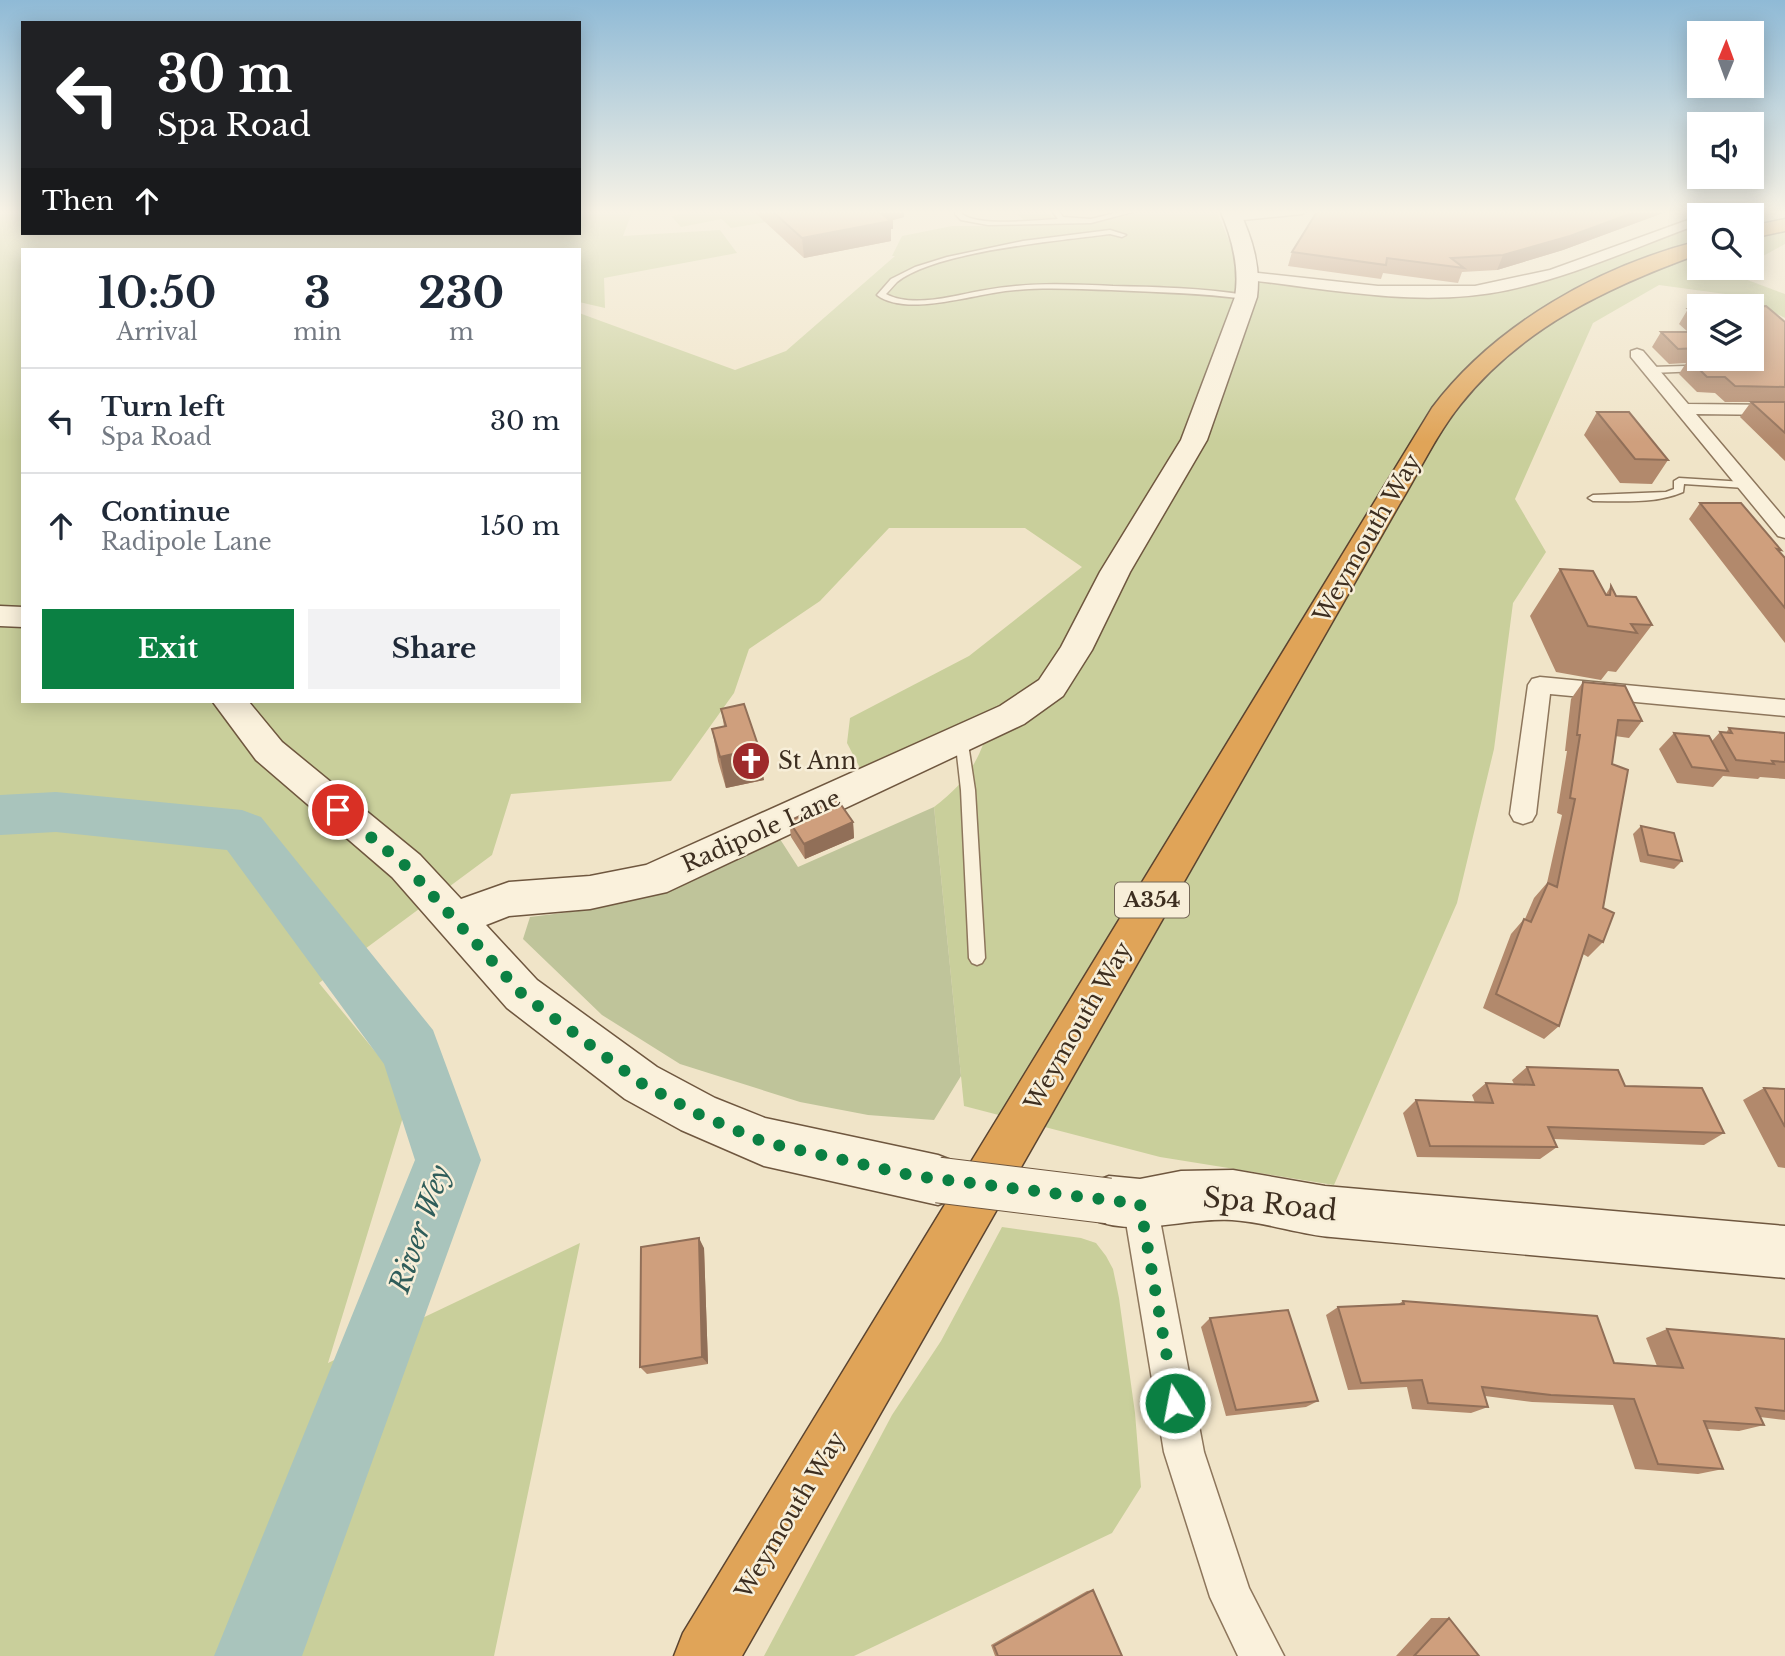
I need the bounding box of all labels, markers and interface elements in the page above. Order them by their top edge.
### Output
north arrow [1687,21,1764,98]
map controls [1687,21,1764,371]
text: 30 m [157,44,292,105]
icon: left [42,49,133,140]
text: Spa Road [157,105,311,145]
button: sound [1687,112,1764,189]
icon: ahead [128,182,166,220]
text: Then [42,185,114,217]
button: search [1687,203,1764,280]
text: 10:50 [98,267,216,319]
text: 3 [304,267,331,319]
text: 230 [418,267,504,319]
button: layers [1687,294,1764,371]
text: Arrival [116,318,198,346]
text: min [293,318,342,346]
text: m [449,318,474,346]
text: Turn left [101,391,225,423]
icon: left [42,402,80,440]
text: 30 m [490,405,560,437]
text: Spa Road [101,423,212,451]
street label: Weymouth Way [1307,448,1427,628]
text: Continue [101,496,230,528]
icon: ahead [42,507,80,545]
text: 150 m [480,510,560,542]
text: Radipole Lane [101,528,272,556]
button: Exit [42,609,294,689]
button: Share [308,609,560,689]
church icon: St Ann [730,740,772,782]
place label: St Ann [778,747,857,775]
pin [308,780,368,840]
street label: Radipole Lane [677,784,845,878]
icon: arrive [319,791,357,829]
road number: A354 [1115,883,1189,918]
street label: Weymouth Way [1018,936,1138,1116]
water label: River Wey [382,1160,458,1298]
street label: Spa Road [1201,1180,1339,1228]
position arrow [1138,1366,1212,1440]
street label: Weymouth Way [729,1426,851,1605]

